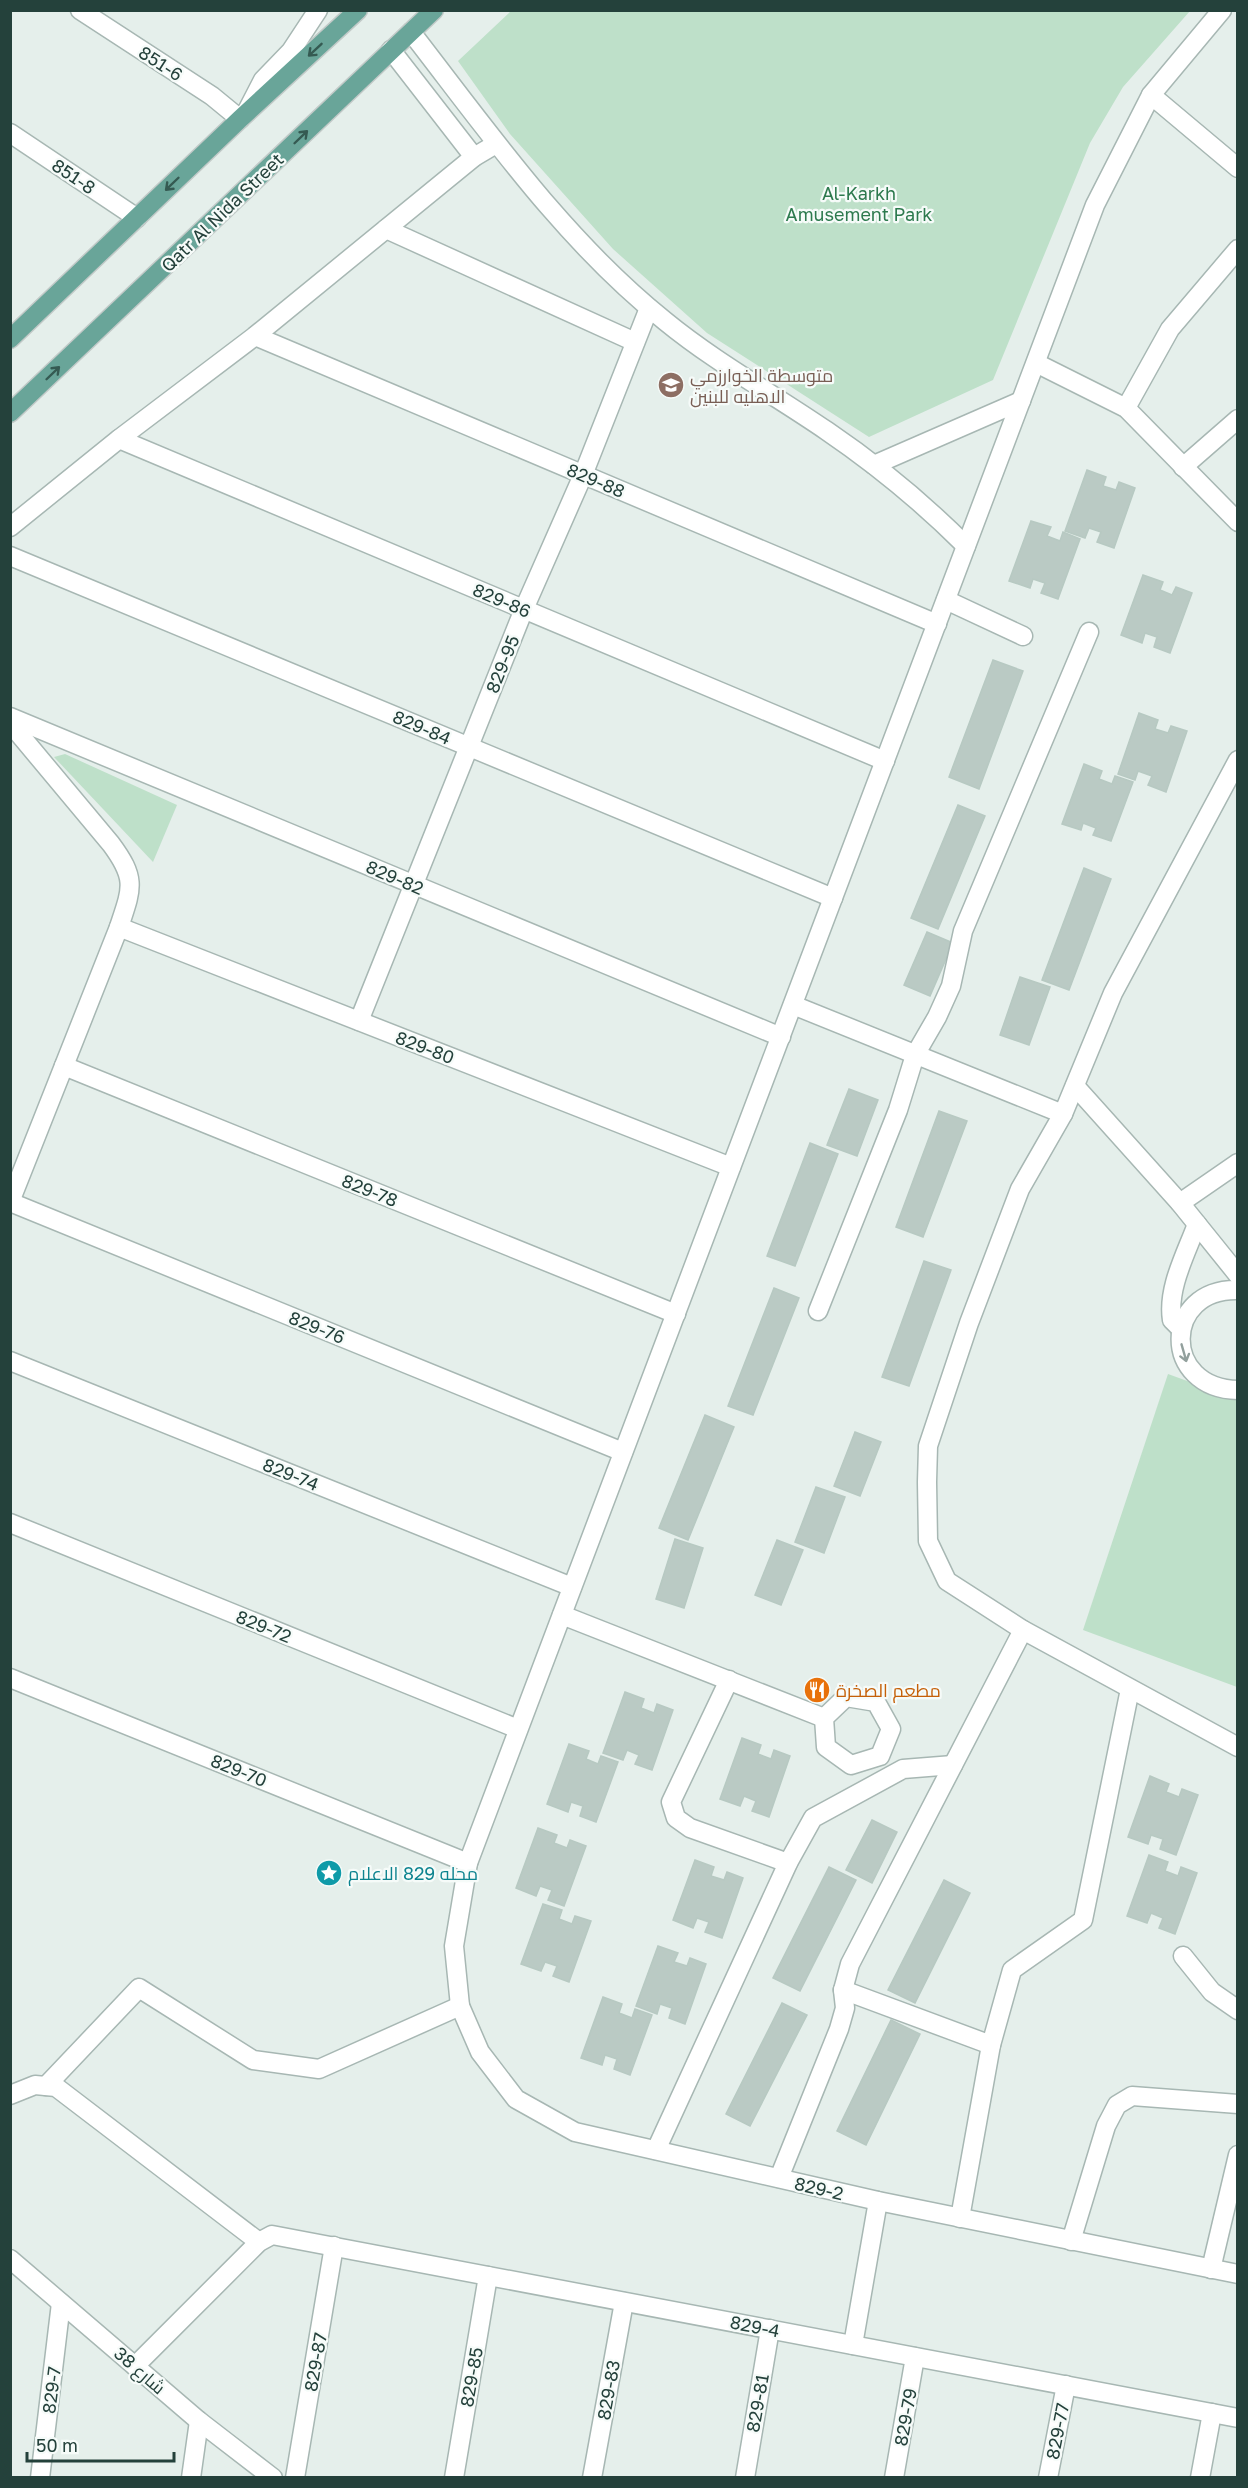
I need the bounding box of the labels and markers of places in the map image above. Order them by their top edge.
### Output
place label: متوسطة الخوارزمي الاهليه للبنين [690,364,833,408]
school or university icon: متوسطة الخوارزمي الاهليه للبنين [656,370,686,400]
restaurant icon: مطعم الصخرة [802,1675,832,1705]
place label: مطعم الصخرة [836,1679,941,1703]
place icon: محله 829 الاعلام [314,1858,344,1888]
place label: محله 829 الاعلام [348,1862,478,1886]

